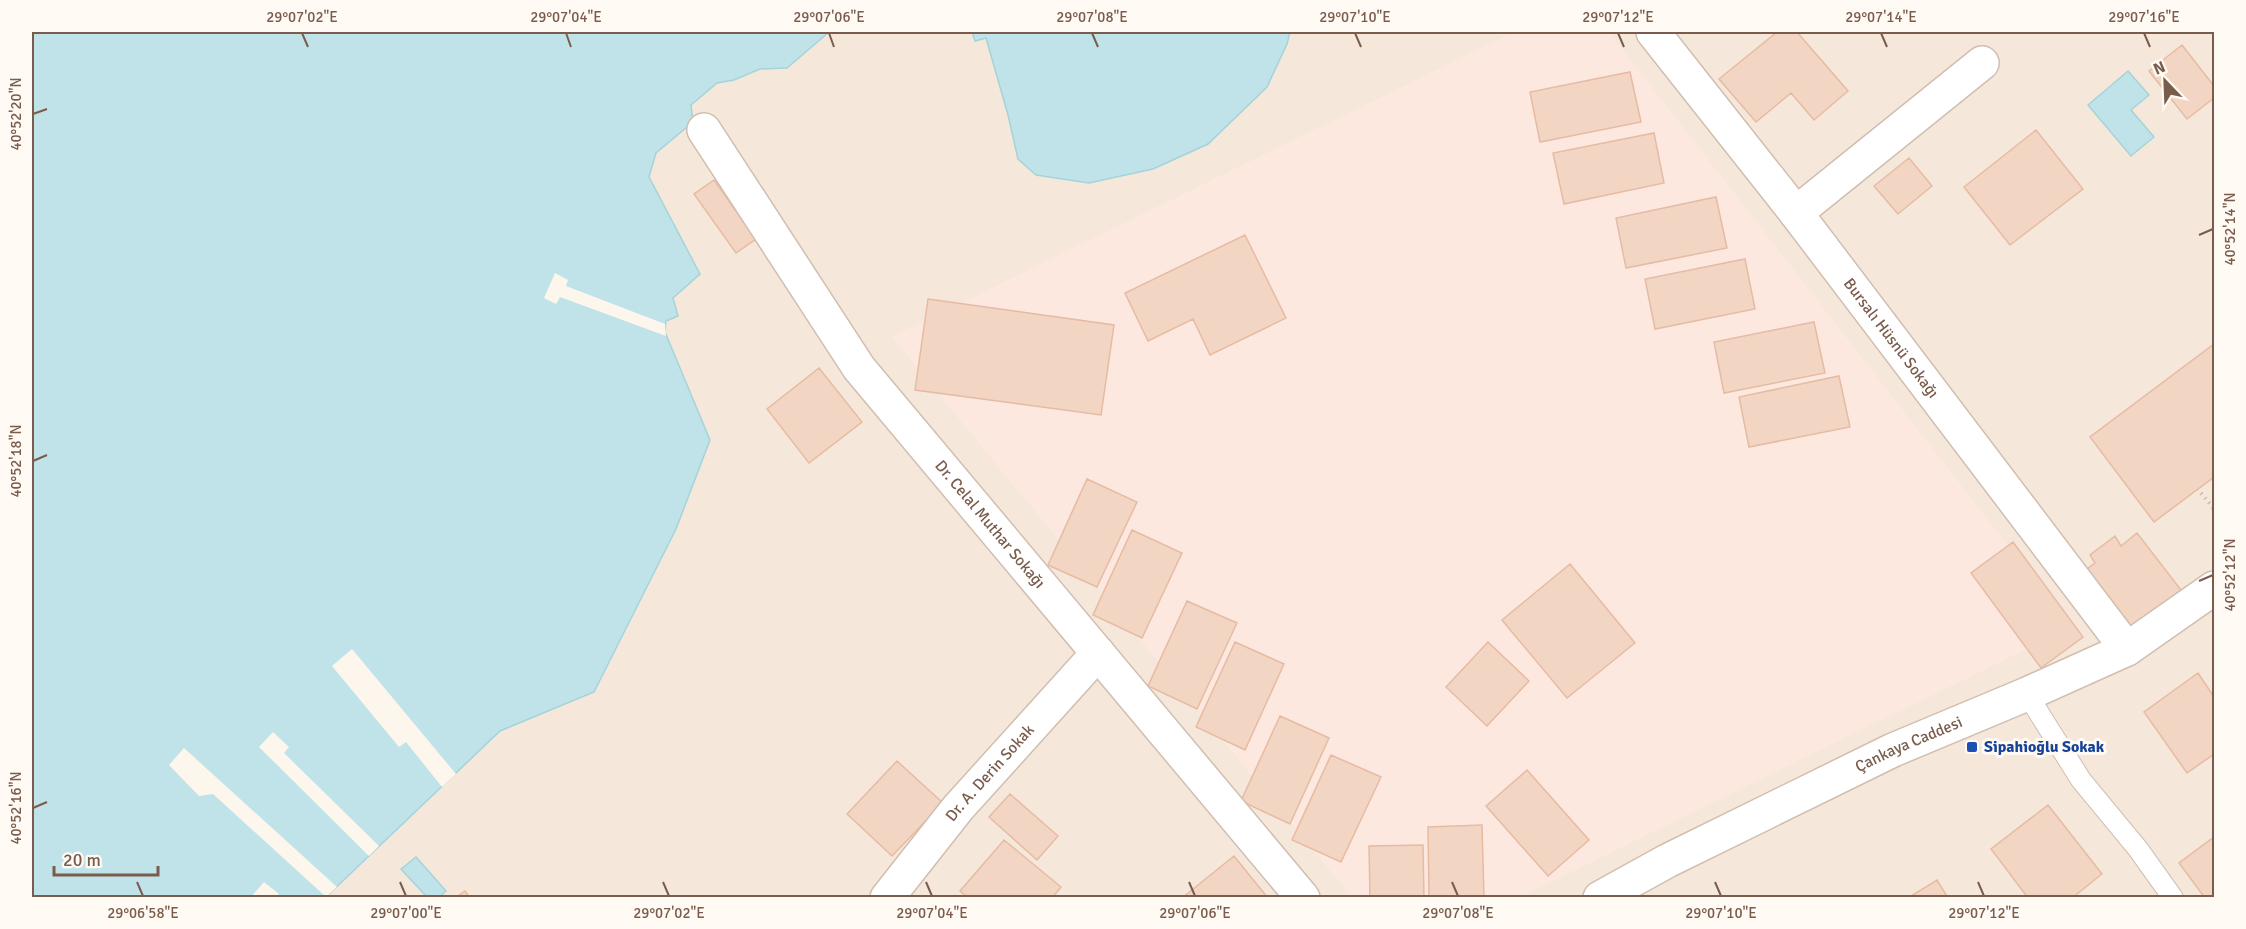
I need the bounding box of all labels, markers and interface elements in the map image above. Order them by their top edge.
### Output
text: 29°07'02"E [266,8,338,26]
text: 29°07'04"E [530,8,602,26]
text: 29°07'06"E [793,8,865,26]
text: 29°07'08"E [1056,8,1128,26]
text: 29°07'10"E [1319,8,1391,26]
text: 29°07'12"E [1582,8,1654,26]
text: 29°07'14"E [1845,8,1917,26]
text: 29°07'16"E [2108,8,2180,26]
north arrow [2135,51,2195,111]
text: N [2150,57,2169,79]
text: 40°52'20"N [7,77,25,151]
text: 40°52'14"N [2221,192,2239,266]
street label: Bursalı Hüsnü Sokağı [1839,274,1943,402]
text: 40°52'18"N [7,424,25,498]
street label: Dr. Celal Muthar Sokağı [931,456,1049,593]
text: 40°52'12"N [2221,538,2239,612]
street label: Çankaya Caddesi [1852,712,1965,777]
street label: Dr. A. Derin Sokak [941,720,1039,826]
place label: Sipahioğlu Sokak [1984,737,2105,757]
marker: Sipahioğlu Sokak [1965,740,1979,754]
text: 40°52'16"N [7,771,25,845]
scale bar [54,839,158,877]
text: 20 m [63,849,101,871]
text: 29°06'58"E [107,904,179,922]
text: 29°07'00"E [370,904,442,922]
text: 29°07'02"E [633,904,705,922]
text: 29°07'04"E [896,904,968,922]
text: 29°07'06"E [1159,904,1231,922]
text: 29°07'08"E [1422,904,1494,922]
text: 29°07'10"E [1685,904,1757,922]
text: 29°07'12"E [1948,904,2020,922]

